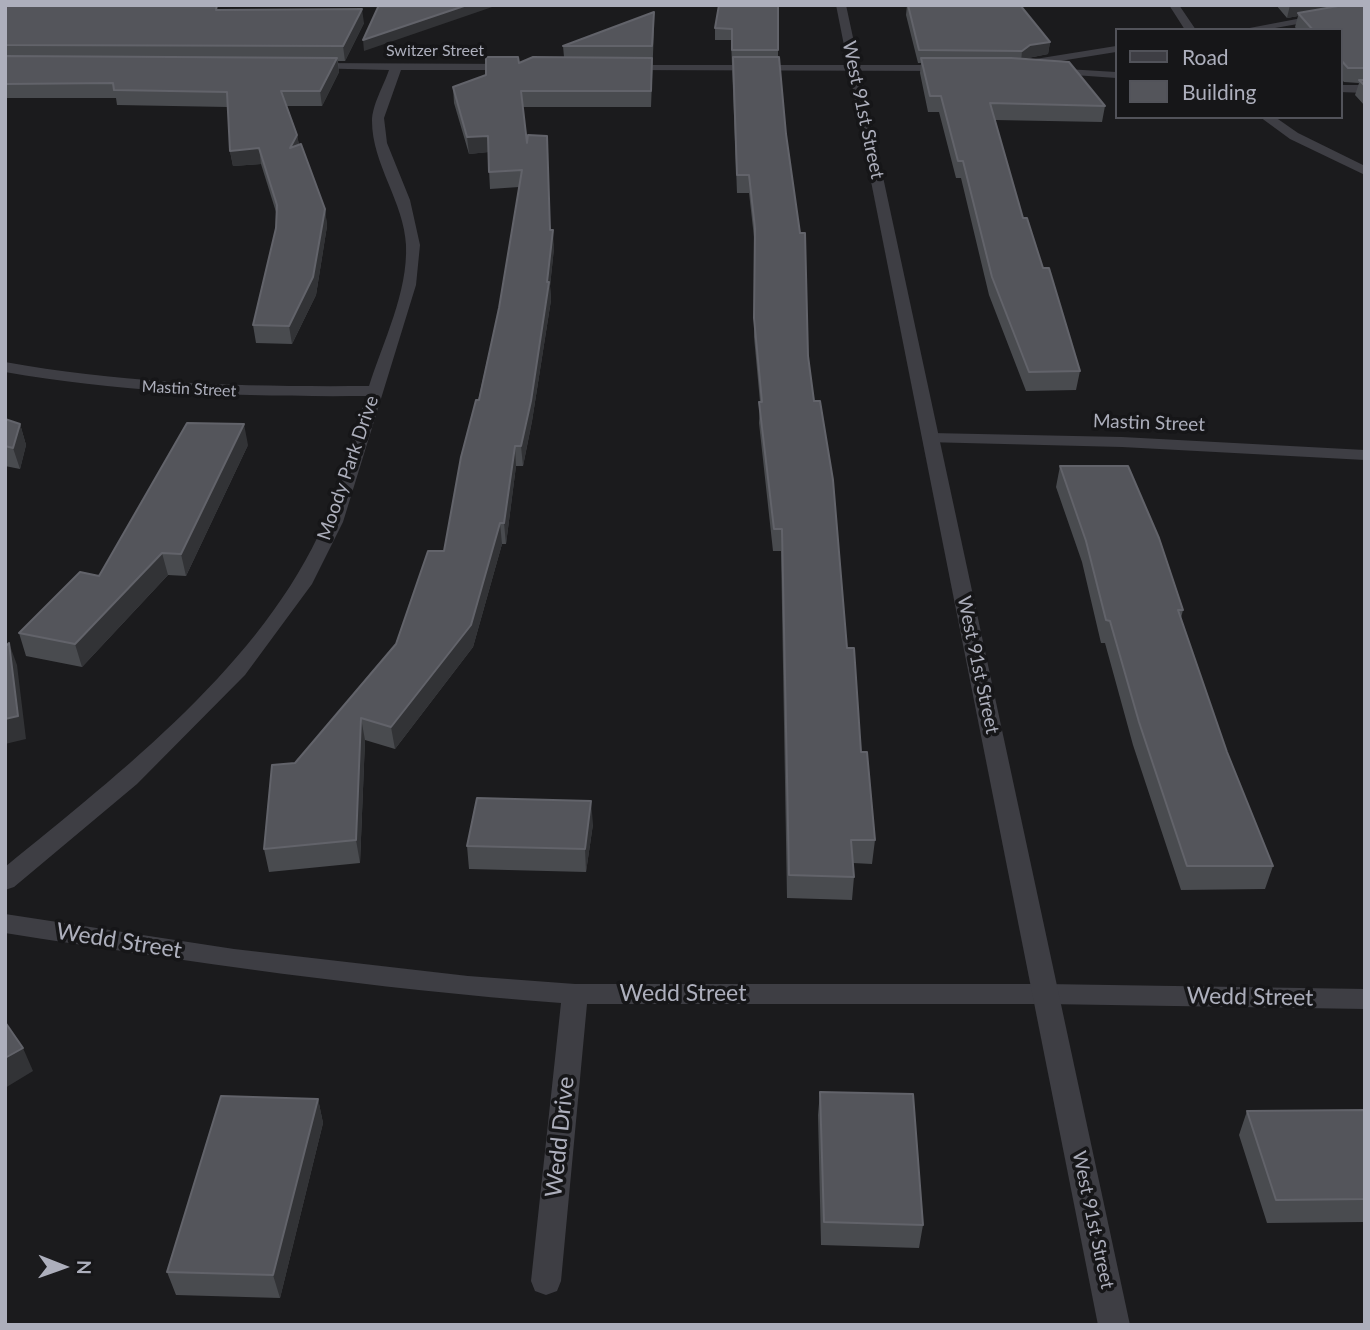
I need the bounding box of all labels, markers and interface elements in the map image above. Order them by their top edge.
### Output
legend [1114,28,1342,119]
street label: West 91st Street [837,39,889,181]
street label: Switzer Street [386,41,484,61]
text: Road [1182,44,1229,69]
text: Building [1182,79,1257,104]
street label: Mastin Street [141,377,237,401]
street label: Moody Park Drive [313,393,383,543]
street label: Mastin Street [1093,410,1205,436]
street label: West 91st Street [952,594,1004,736]
street label: Wedd Street [54,917,184,965]
street label: Wedd Street [620,980,746,1008]
street label: Wedd Street [1186,982,1314,1012]
street label: Wedd Drive [540,1075,580,1199]
street label: West 91st Street [1067,1149,1119,1291]
north arrow [28,1232,98,1302]
text: N [73,1260,96,1275]

